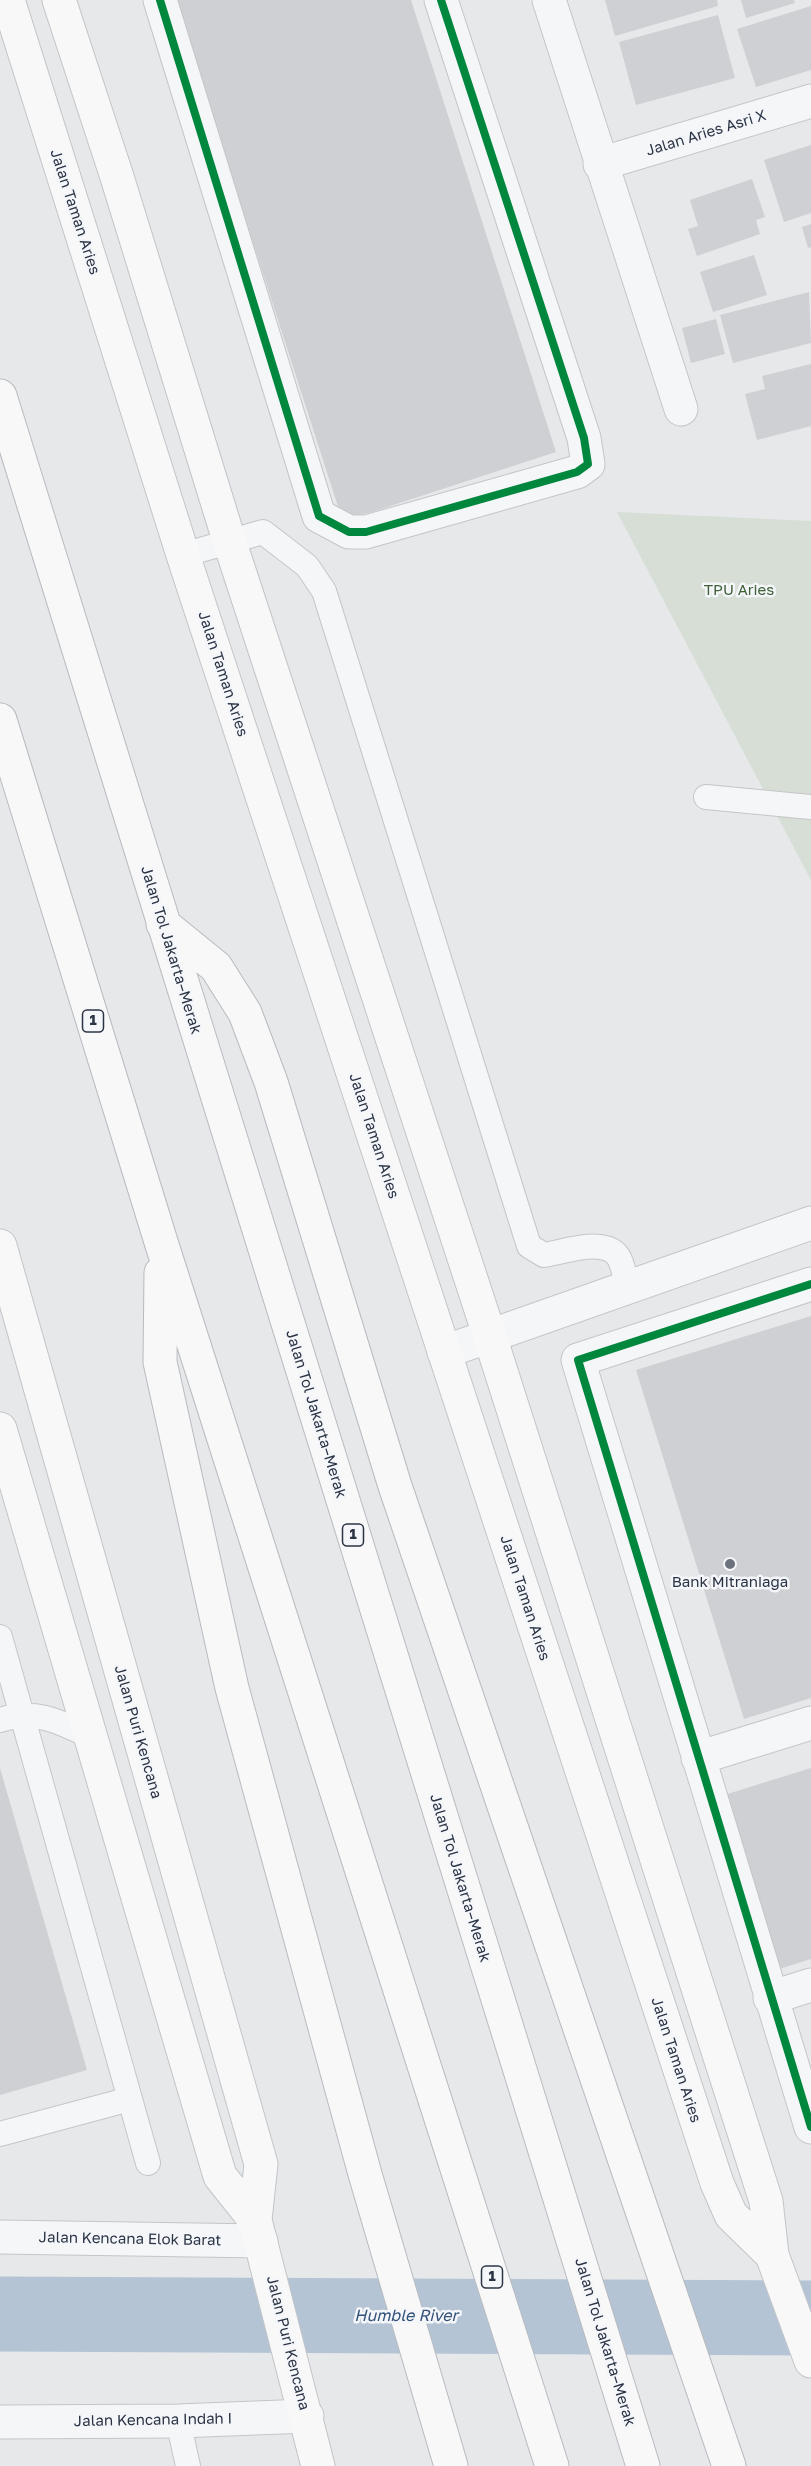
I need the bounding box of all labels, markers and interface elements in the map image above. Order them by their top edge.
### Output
street label: Jalan Aries Asri X [644,106,768,160]
street label: Jalan Taman Aries [46,147,104,277]
park label: TPU Aries [704,581,774,599]
street label: Jalan Taman Aries [194,609,252,739]
street label: Jalan Tol Jakarta–Merak [137,864,205,1036]
road number: 1 [82,1010,104,1032]
street label: Jalan Taman Aries [345,1071,403,1201]
street label: Jalan Tol Jakarta–Merak [282,1328,350,1500]
road number: 1 [342,1524,364,1546]
street label: Jalan Taman Aries [496,1533,554,1663]
marker: Bank Mitraniaga [723,1557,737,1571]
place label: Bank Mitraniaga [672,1573,788,1591]
street label: Jalan Puri Kencana [110,1663,166,1801]
street label: Jalan Tol Jakarta–Merak [426,1792,494,1964]
street label: Jalan Taman Aries [647,1995,705,2125]
street label: Jalan Kencana Elok Barat [39,2228,221,2250]
street label: Jalan Tol Jakarta–Merak [571,2256,639,2428]
road number: 1 [482,2266,502,2288]
street label: Jalan Puri Kencana [263,2274,313,2412]
water label: Humble River [354,2306,458,2326]
street label: Jalan Kencana Indah I [74,2410,232,2430]

